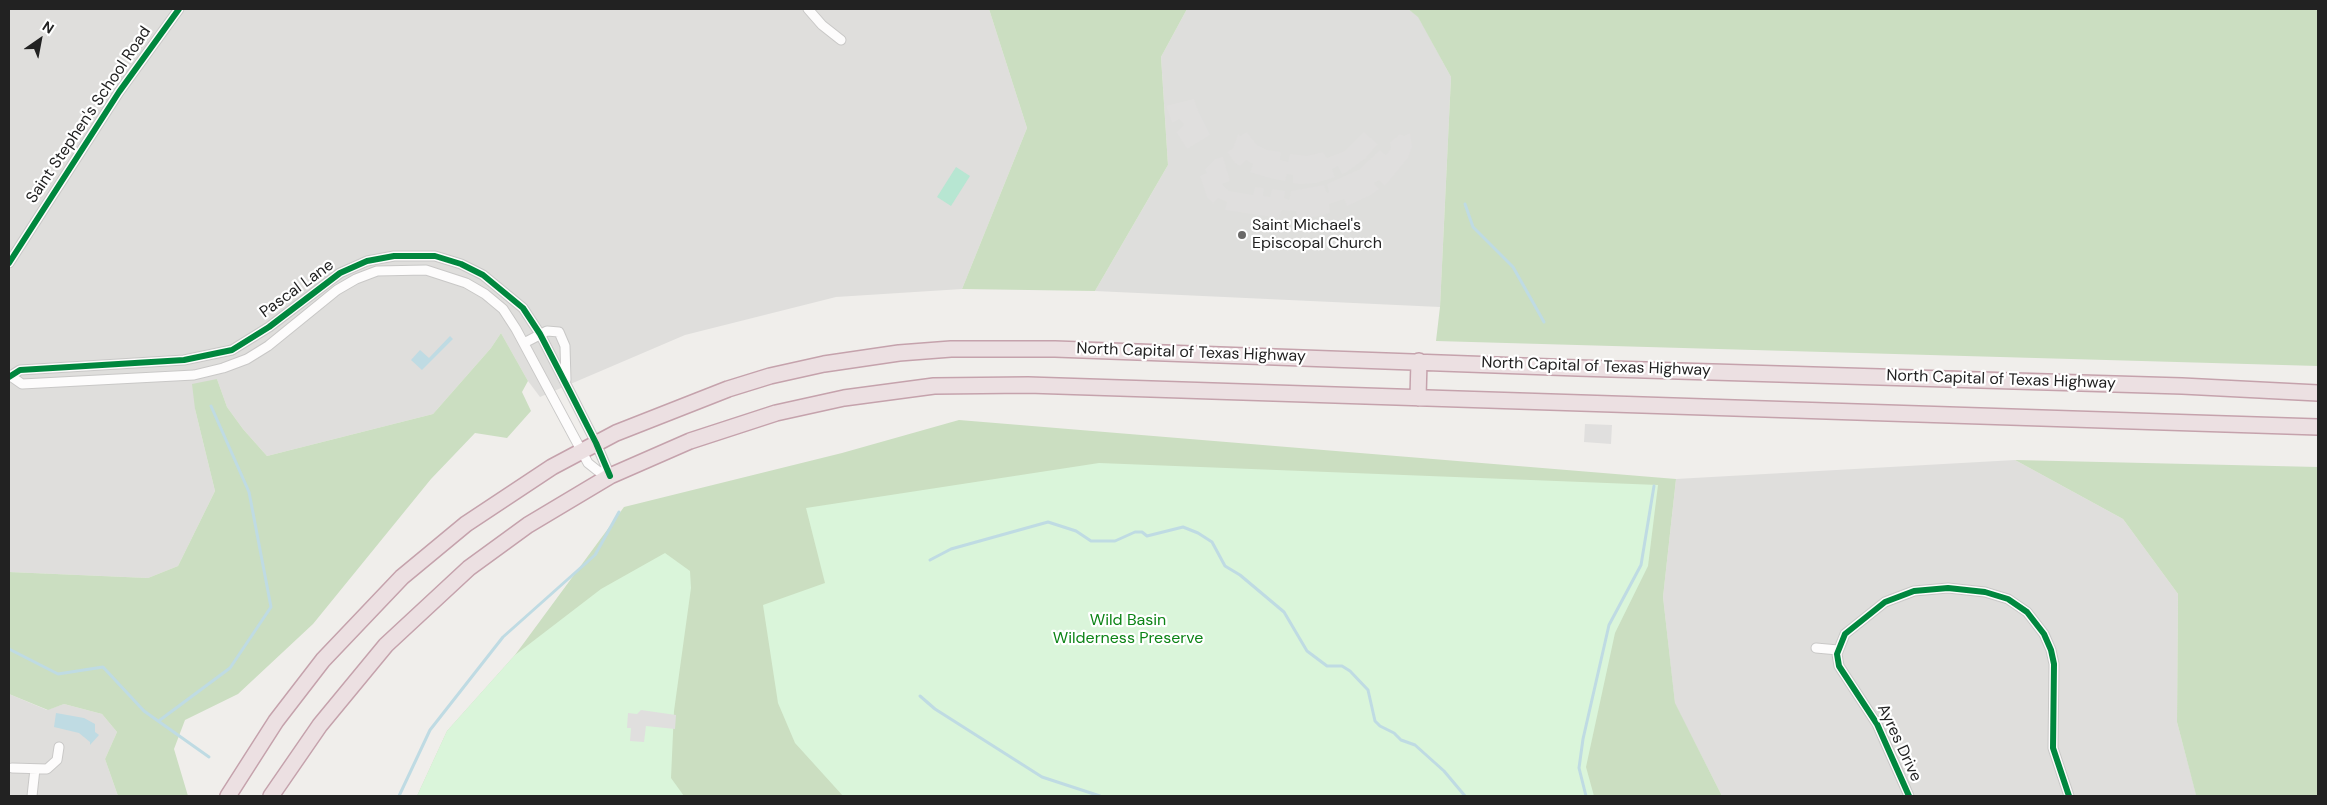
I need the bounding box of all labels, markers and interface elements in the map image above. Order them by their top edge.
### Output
north arrow [15,15,65,65]
text: N [39,17,57,38]
street label: Saint Stephen's School Road [23,23,155,207]
place label: Saint Michael's Episcopal Church [1252,216,1382,254]
marker: Saint Michael's Episcopal Church [1236,229,1248,241]
street label: Pascal Lane [256,256,338,322]
street label: North Capital of Texas Highway [1076,339,1306,367]
street label: North Capital of Texas Highway [1481,353,1711,381]
street label: North Capital of Texas Highway [1886,366,2116,394]
park label: Wild Basin Wilderness Preserve [1053,611,1203,649]
street label: Ayres Drive [1873,701,1925,785]

